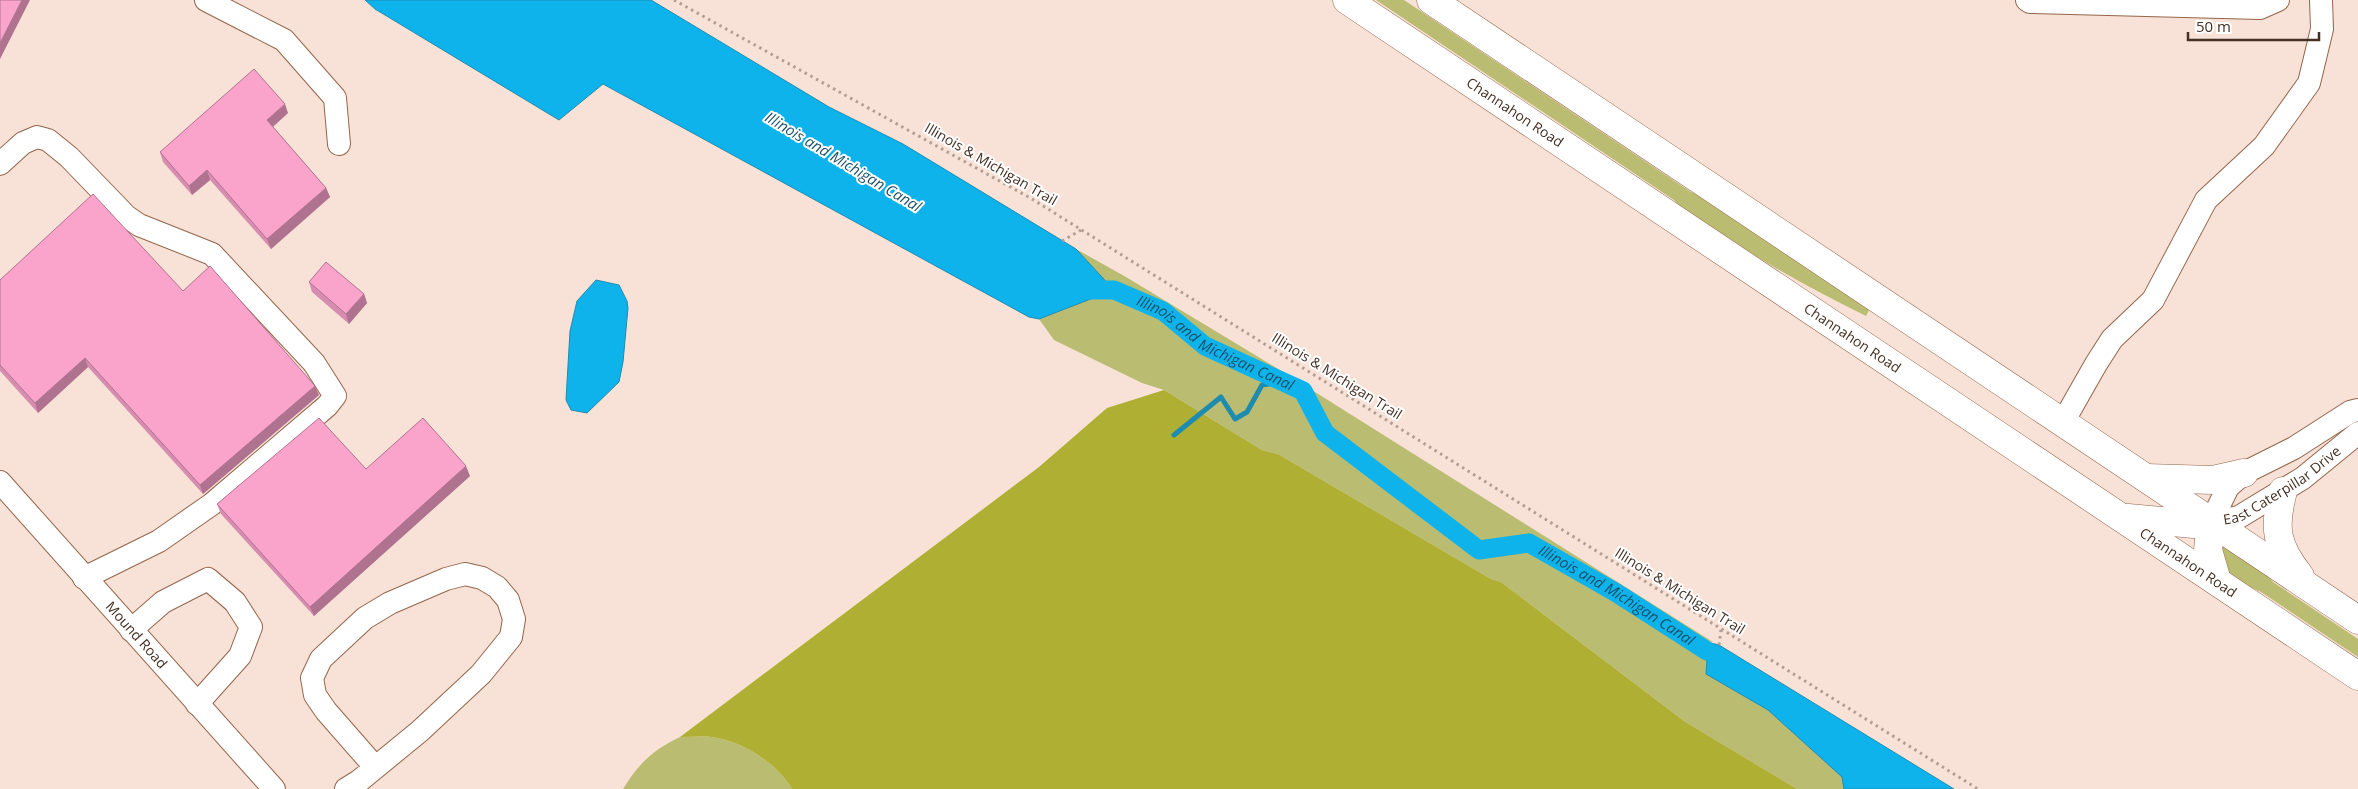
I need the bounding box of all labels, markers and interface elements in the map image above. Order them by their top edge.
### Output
scale bar [2188,10,2319,42]
text: 50 m [2196,16,2231,36]
street label: Channahon Road [1463,73,1567,151]
water label: Illinois and Michigan Canal [762,106,926,216]
street label: Illinois & Michigan Trail [922,118,1061,209]
water label: Illinois and Michigan Canal [1134,290,1298,395]
street label: Channahon Road [1801,298,1905,377]
street label: Illinois & Michigan Trail [1269,328,1406,423]
street label: East Caterpillar Drive [2222,441,2344,529]
street label: Channahon Road [2136,523,2241,601]
water label: Illinois and Michigan Canal [1535,540,1700,650]
street label: Illinois & Michigan Trail [1612,543,1749,638]
street label: Mound Road [102,597,172,672]

